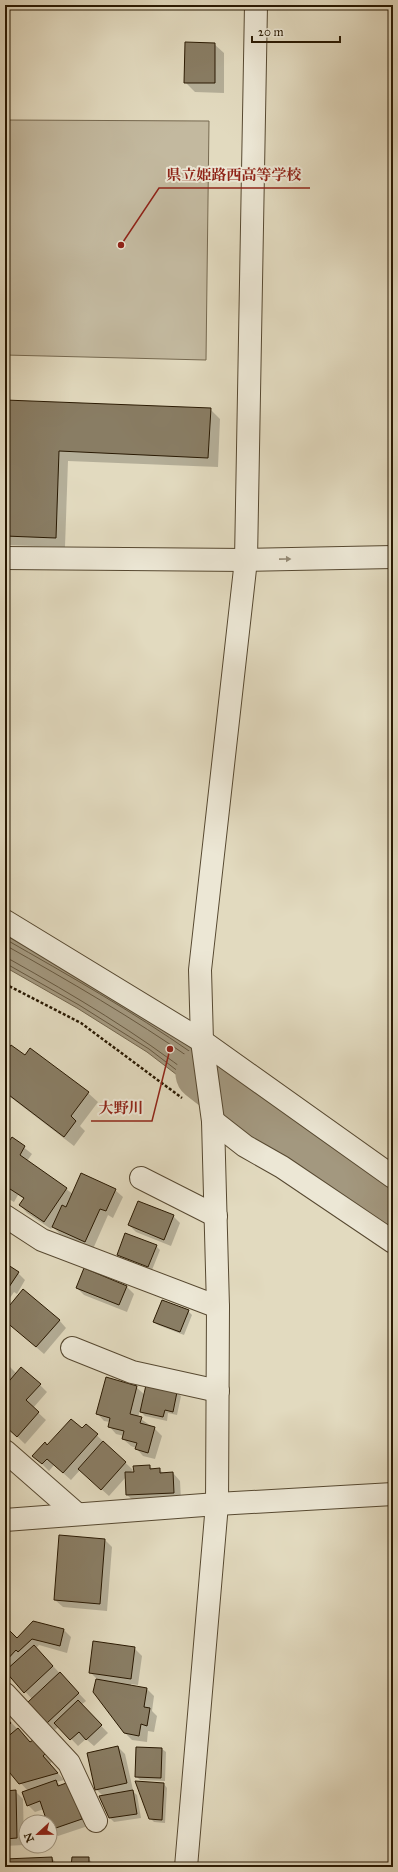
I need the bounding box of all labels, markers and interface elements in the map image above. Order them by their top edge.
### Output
scale bar [252,18,340,44]
text: 20 m [258,25,284,39]
callout: 県立姫路西高等学校 [159,161,310,188]
text: 県立姫路西高等学校 [166,166,302,184]
one-way arrow [279,556,292,562]
callout: 大野川 [91,1094,152,1121]
text: 大野川 [98,1099,144,1117]
north arrow [18,1814,58,1854]
text: N [21,1830,37,1844]

